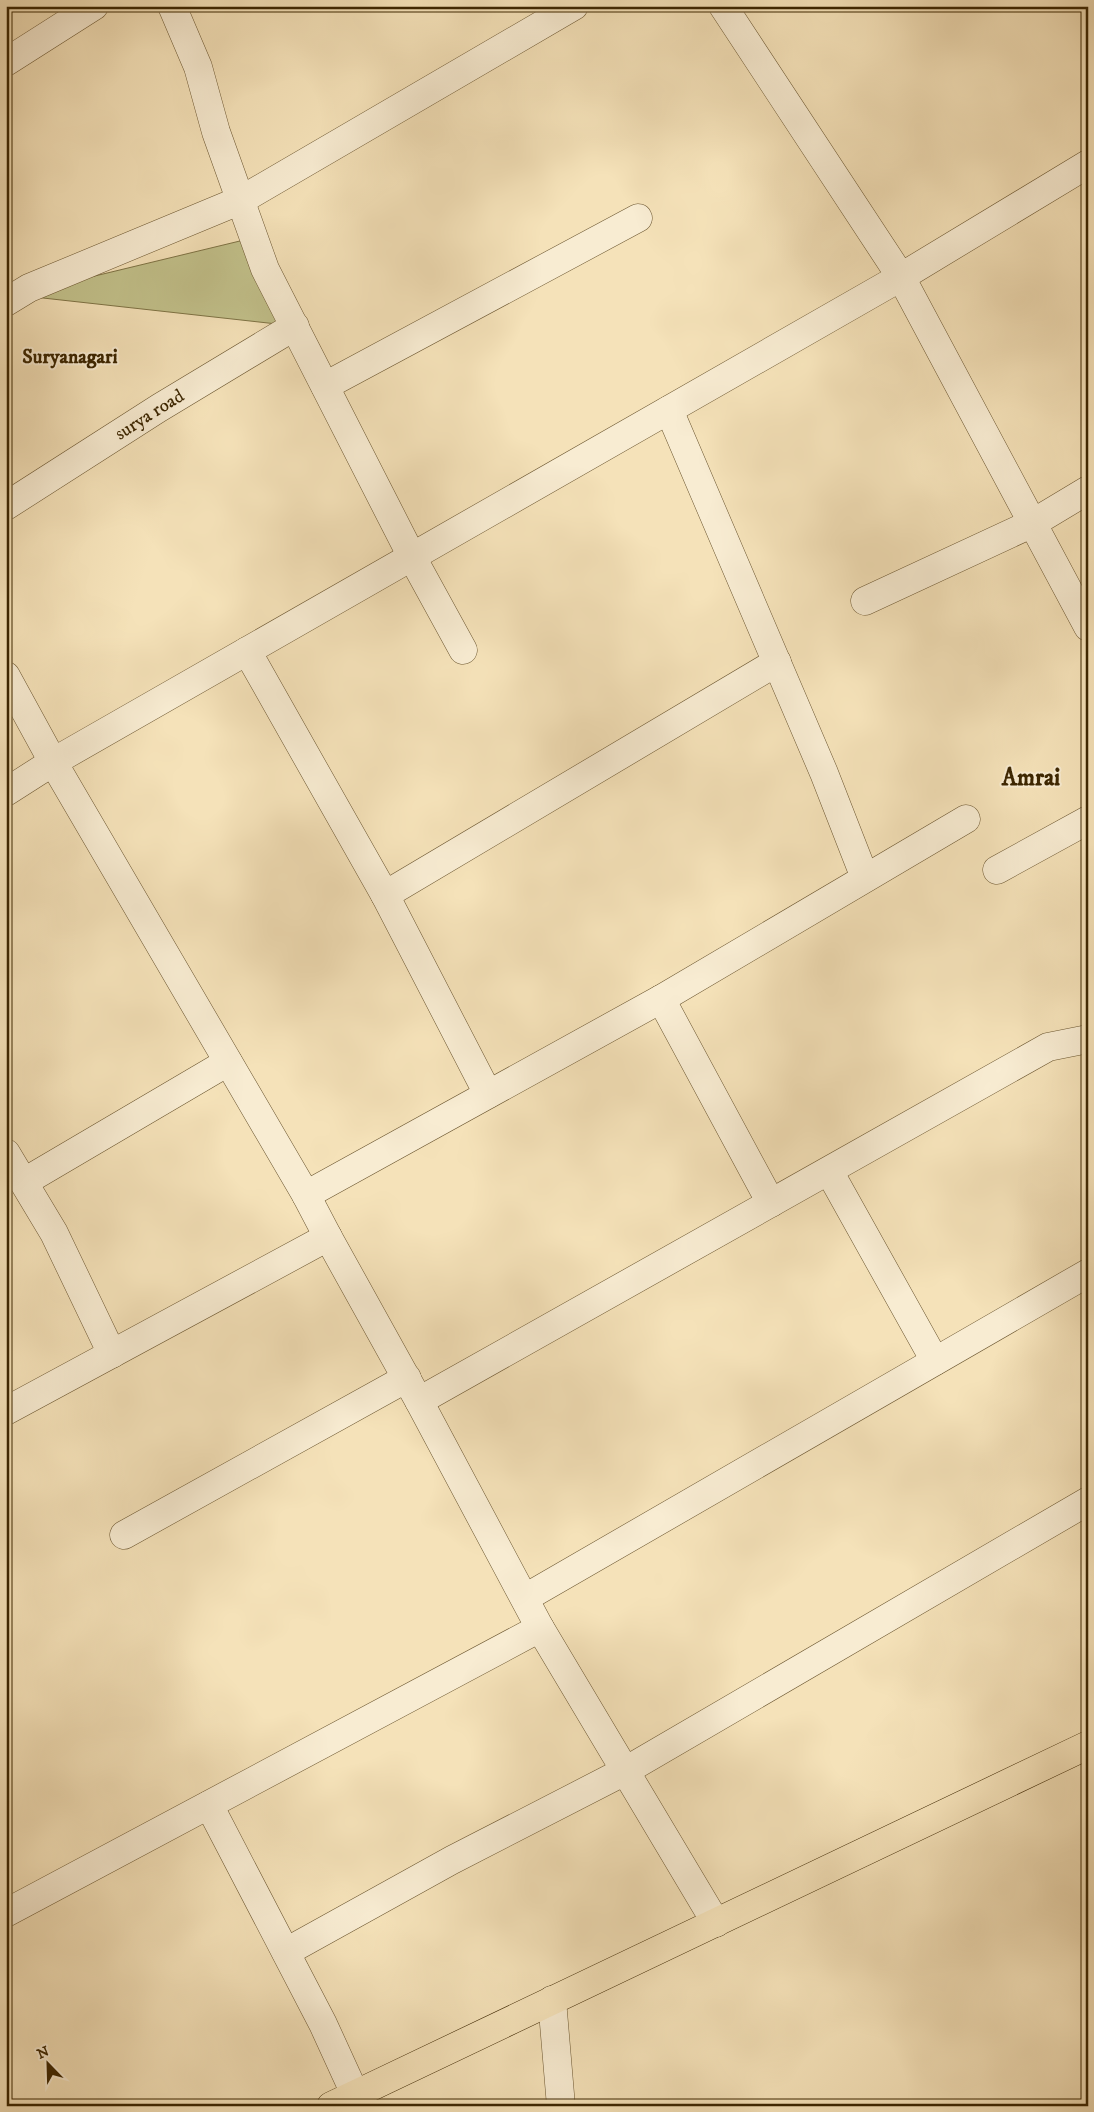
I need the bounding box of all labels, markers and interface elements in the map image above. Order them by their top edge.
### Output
district label: Suryanagari [22,345,118,370]
street label: surya road [110,384,189,445]
district label: Amrai [1001,763,1060,793]
north arrow [22,2040,72,2090]
text: N [35,2042,53,2063]

